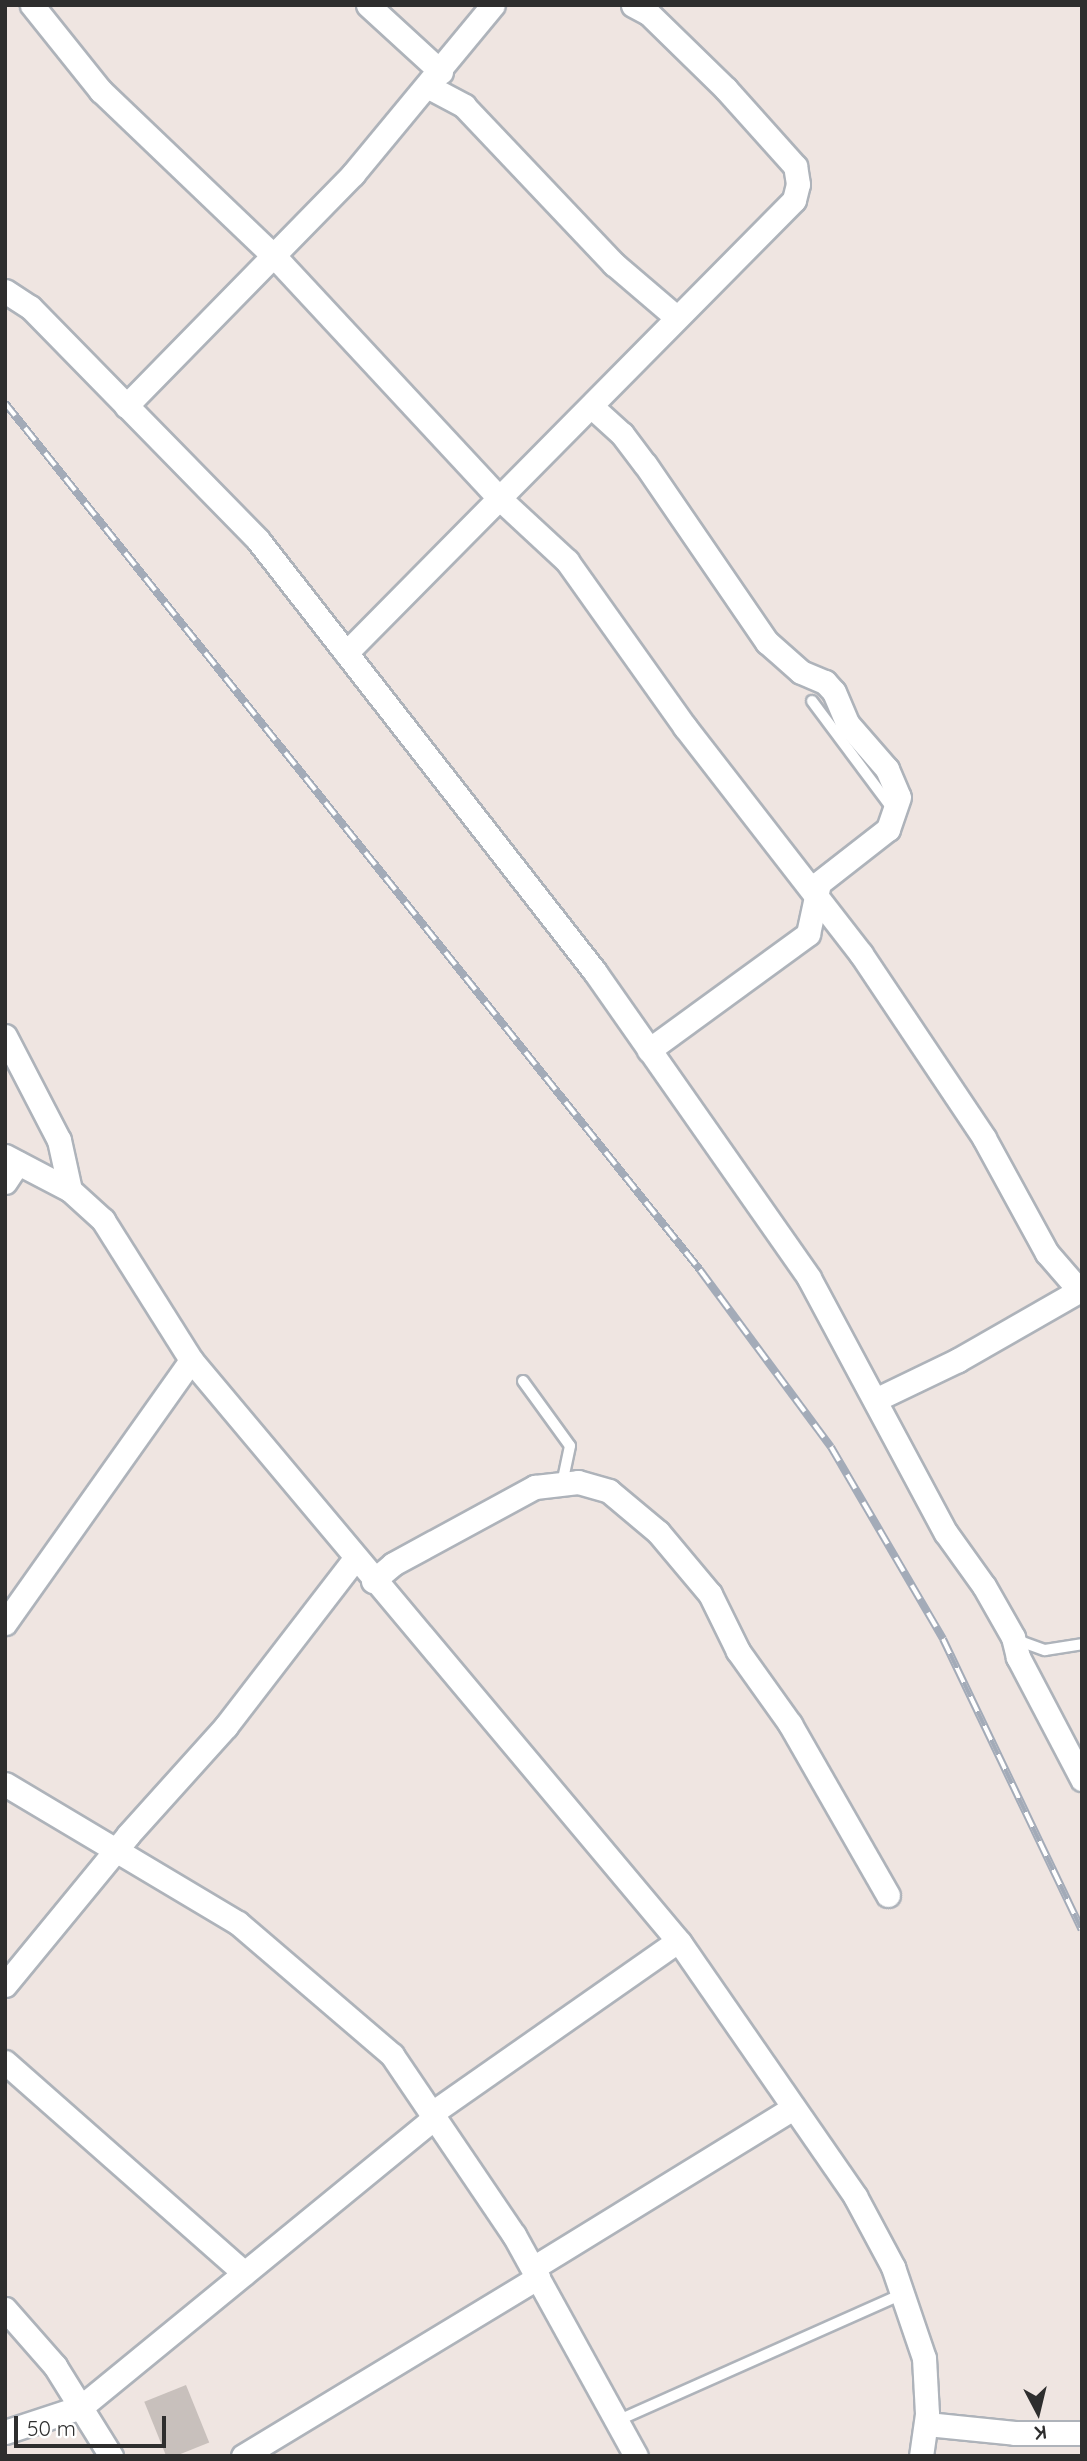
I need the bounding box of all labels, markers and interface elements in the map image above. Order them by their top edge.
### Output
north arrow [1003,2377,1073,2447]
scale bar [18,2402,170,2446]
text: 50 m [27,2415,76,2441]
text: K [1033,2420,1048,2446]

